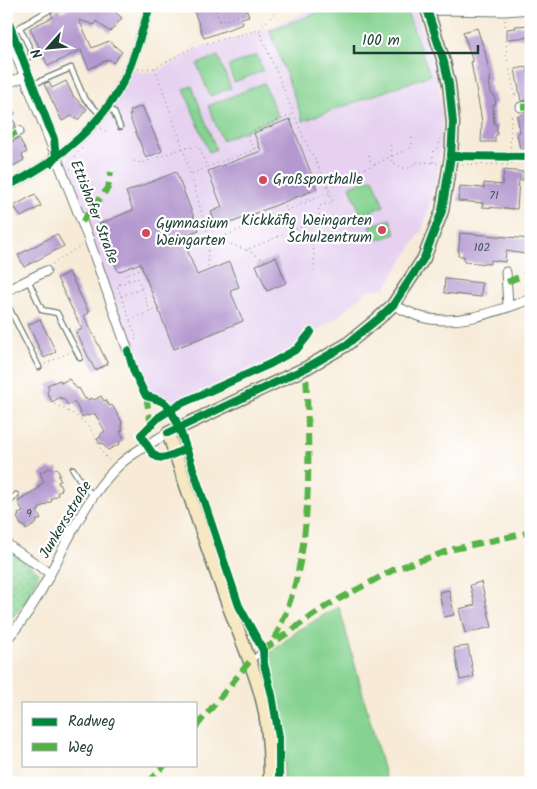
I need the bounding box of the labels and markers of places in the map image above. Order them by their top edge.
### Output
place label: Großsporthalle [273,168,363,192]
marker: Großsporthalle [257,174,269,186]
place label: Kickkäfig Weingarten Schulzentrum [241,209,372,250]
place label: Gymnasium Weingarten [156,212,228,253]
marker: Kickkäfig Weingarten Schulzentrum [376,224,388,236]
marker: Gymnasium Weingarten [140,227,152,239]

